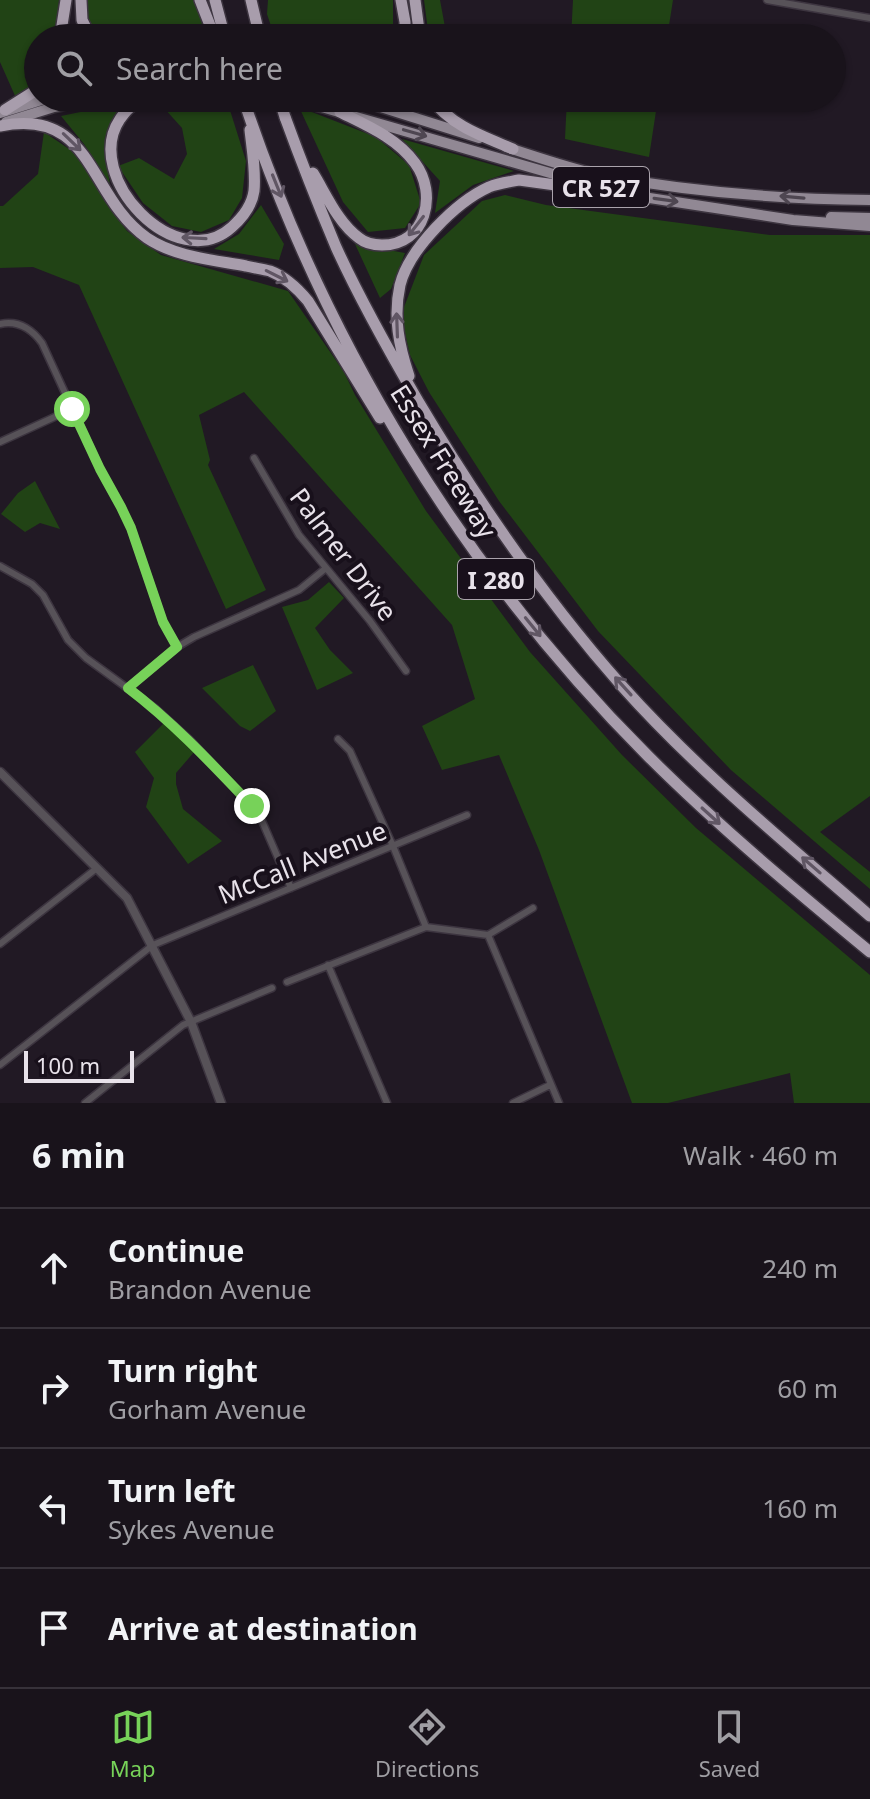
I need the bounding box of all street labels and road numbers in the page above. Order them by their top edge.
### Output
road number: CR 527 [553,167,649,207]
street label: Essex Freeway [382,377,506,545]
street label: Palmer Drive [282,480,406,628]
road number: I 280 [458,559,534,599]
street label: McCall Avenue [212,812,392,912]

